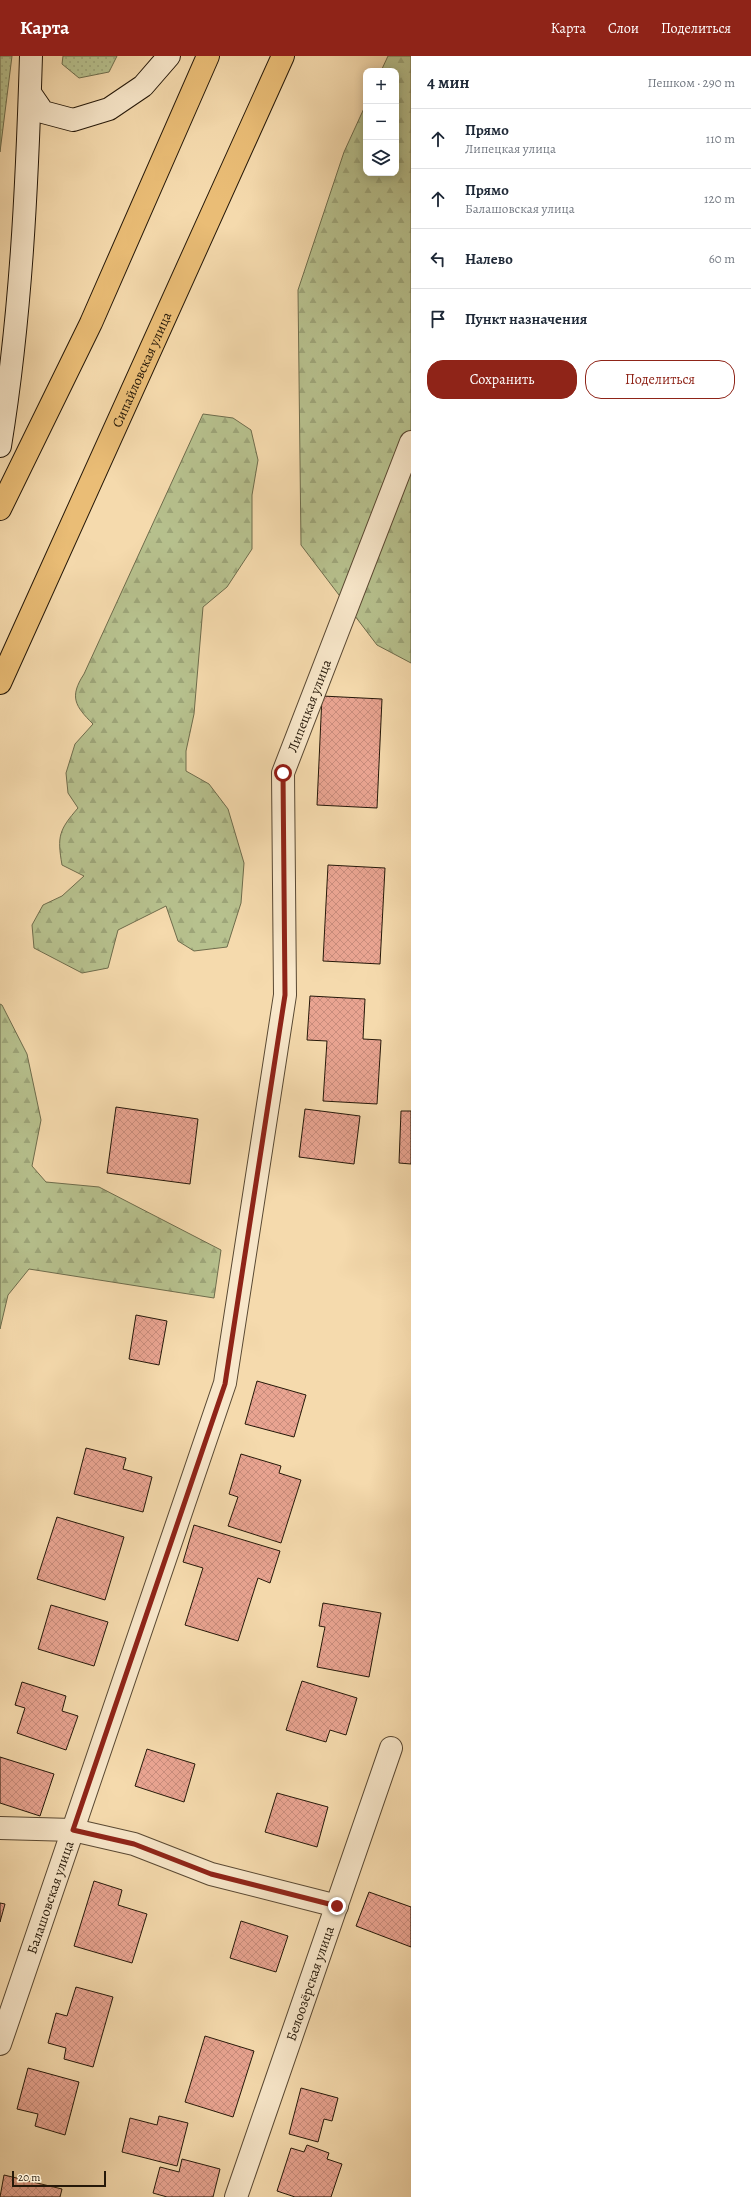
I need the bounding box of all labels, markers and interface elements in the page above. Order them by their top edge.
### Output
text: Карта [20,15,69,41]
text: Карта [551,19,586,38]
text: Слои [608,19,639,38]
text: Поделиться [661,19,731,38]
map controls [363,68,399,176]
button: + [363,68,399,104]
text: 4 мин [427,71,470,94]
text: Пешком · 290 m [648,74,735,91]
button: − [363,104,399,140]
text: Прямо [465,120,509,140]
icon: ahead [427,128,449,150]
text: 110 m [706,130,735,147]
button: layers [363,140,399,176]
text: Липецкая улица [465,140,556,157]
text: Прямо [465,180,509,200]
icon: ahead [427,188,449,210]
text: 120 m [704,190,735,207]
text: Балашовская улица [465,200,575,217]
icon: left [427,248,449,270]
text: Налево [465,249,513,269]
text: 60 m [709,250,735,267]
street label: Сипайловская улица [108,308,177,431]
icon: arrive [427,308,449,330]
text: Пункт назначения [465,309,587,329]
button: Сохранить [427,360,577,399]
button: Поделиться [585,360,735,399]
street label: Липецкая улица [283,656,336,755]
route start [274,764,292,782]
street label: Балашовская улица [22,1838,79,1957]
route end [328,1897,346,1915]
street label: Белоозёрская улица [282,1923,339,2044]
scale bar [12,2169,106,2188]
text: 20 m [18,2170,40,2185]

